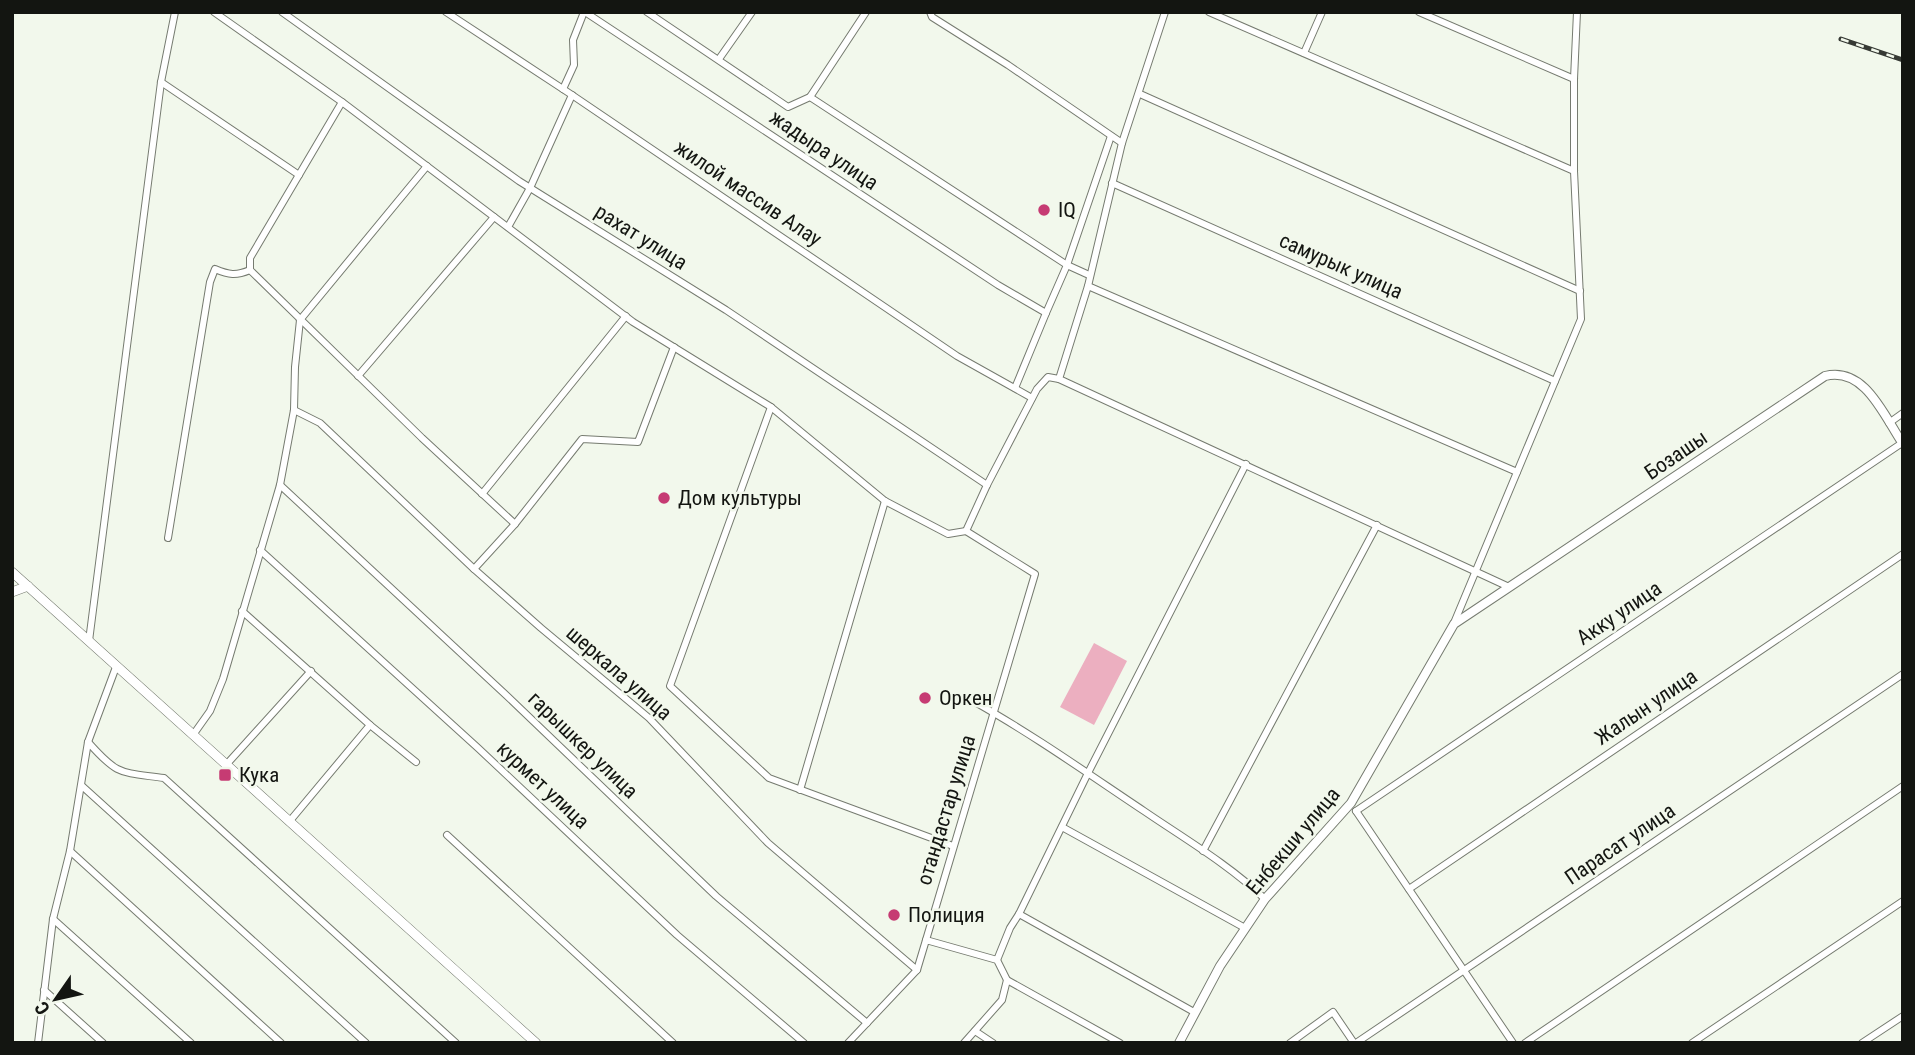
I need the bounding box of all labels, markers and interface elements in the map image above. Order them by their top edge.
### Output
street label: жадыра улица [765,105,883,195]
street label: жилой массив Алау [670,135,826,251]
place label: IQ [1058,198,1076,222]
street label: рахат улица [591,199,691,275]
marker: IQ [1036,202,1052,218]
street label: самурык улица [1276,228,1406,304]
street label: Бозашы [1640,425,1712,485]
place label: Дом культуры [678,486,802,510]
marker: Дом культуры [656,490,672,506]
street label: Акку улица [1572,576,1666,650]
street label: шеркала улица [561,621,677,725]
street label: Жалын улица [1590,664,1702,750]
place label: Оркен [939,686,992,710]
street label: гарышкер улица [523,687,643,803]
marker: Оркен [917,690,933,706]
street label: отандастар улица [912,732,980,888]
street label: курмет улица [492,736,594,834]
place label: Кука [239,763,279,787]
marker: Кука [217,767,233,783]
street label: Енбекши улица [1241,783,1345,899]
street label: Парасат улица [1560,798,1680,890]
place label: Полиция [908,903,985,927]
marker: Полиция [886,907,902,923]
north arrow [21,964,91,1034]
text: С [30,997,55,1019]

